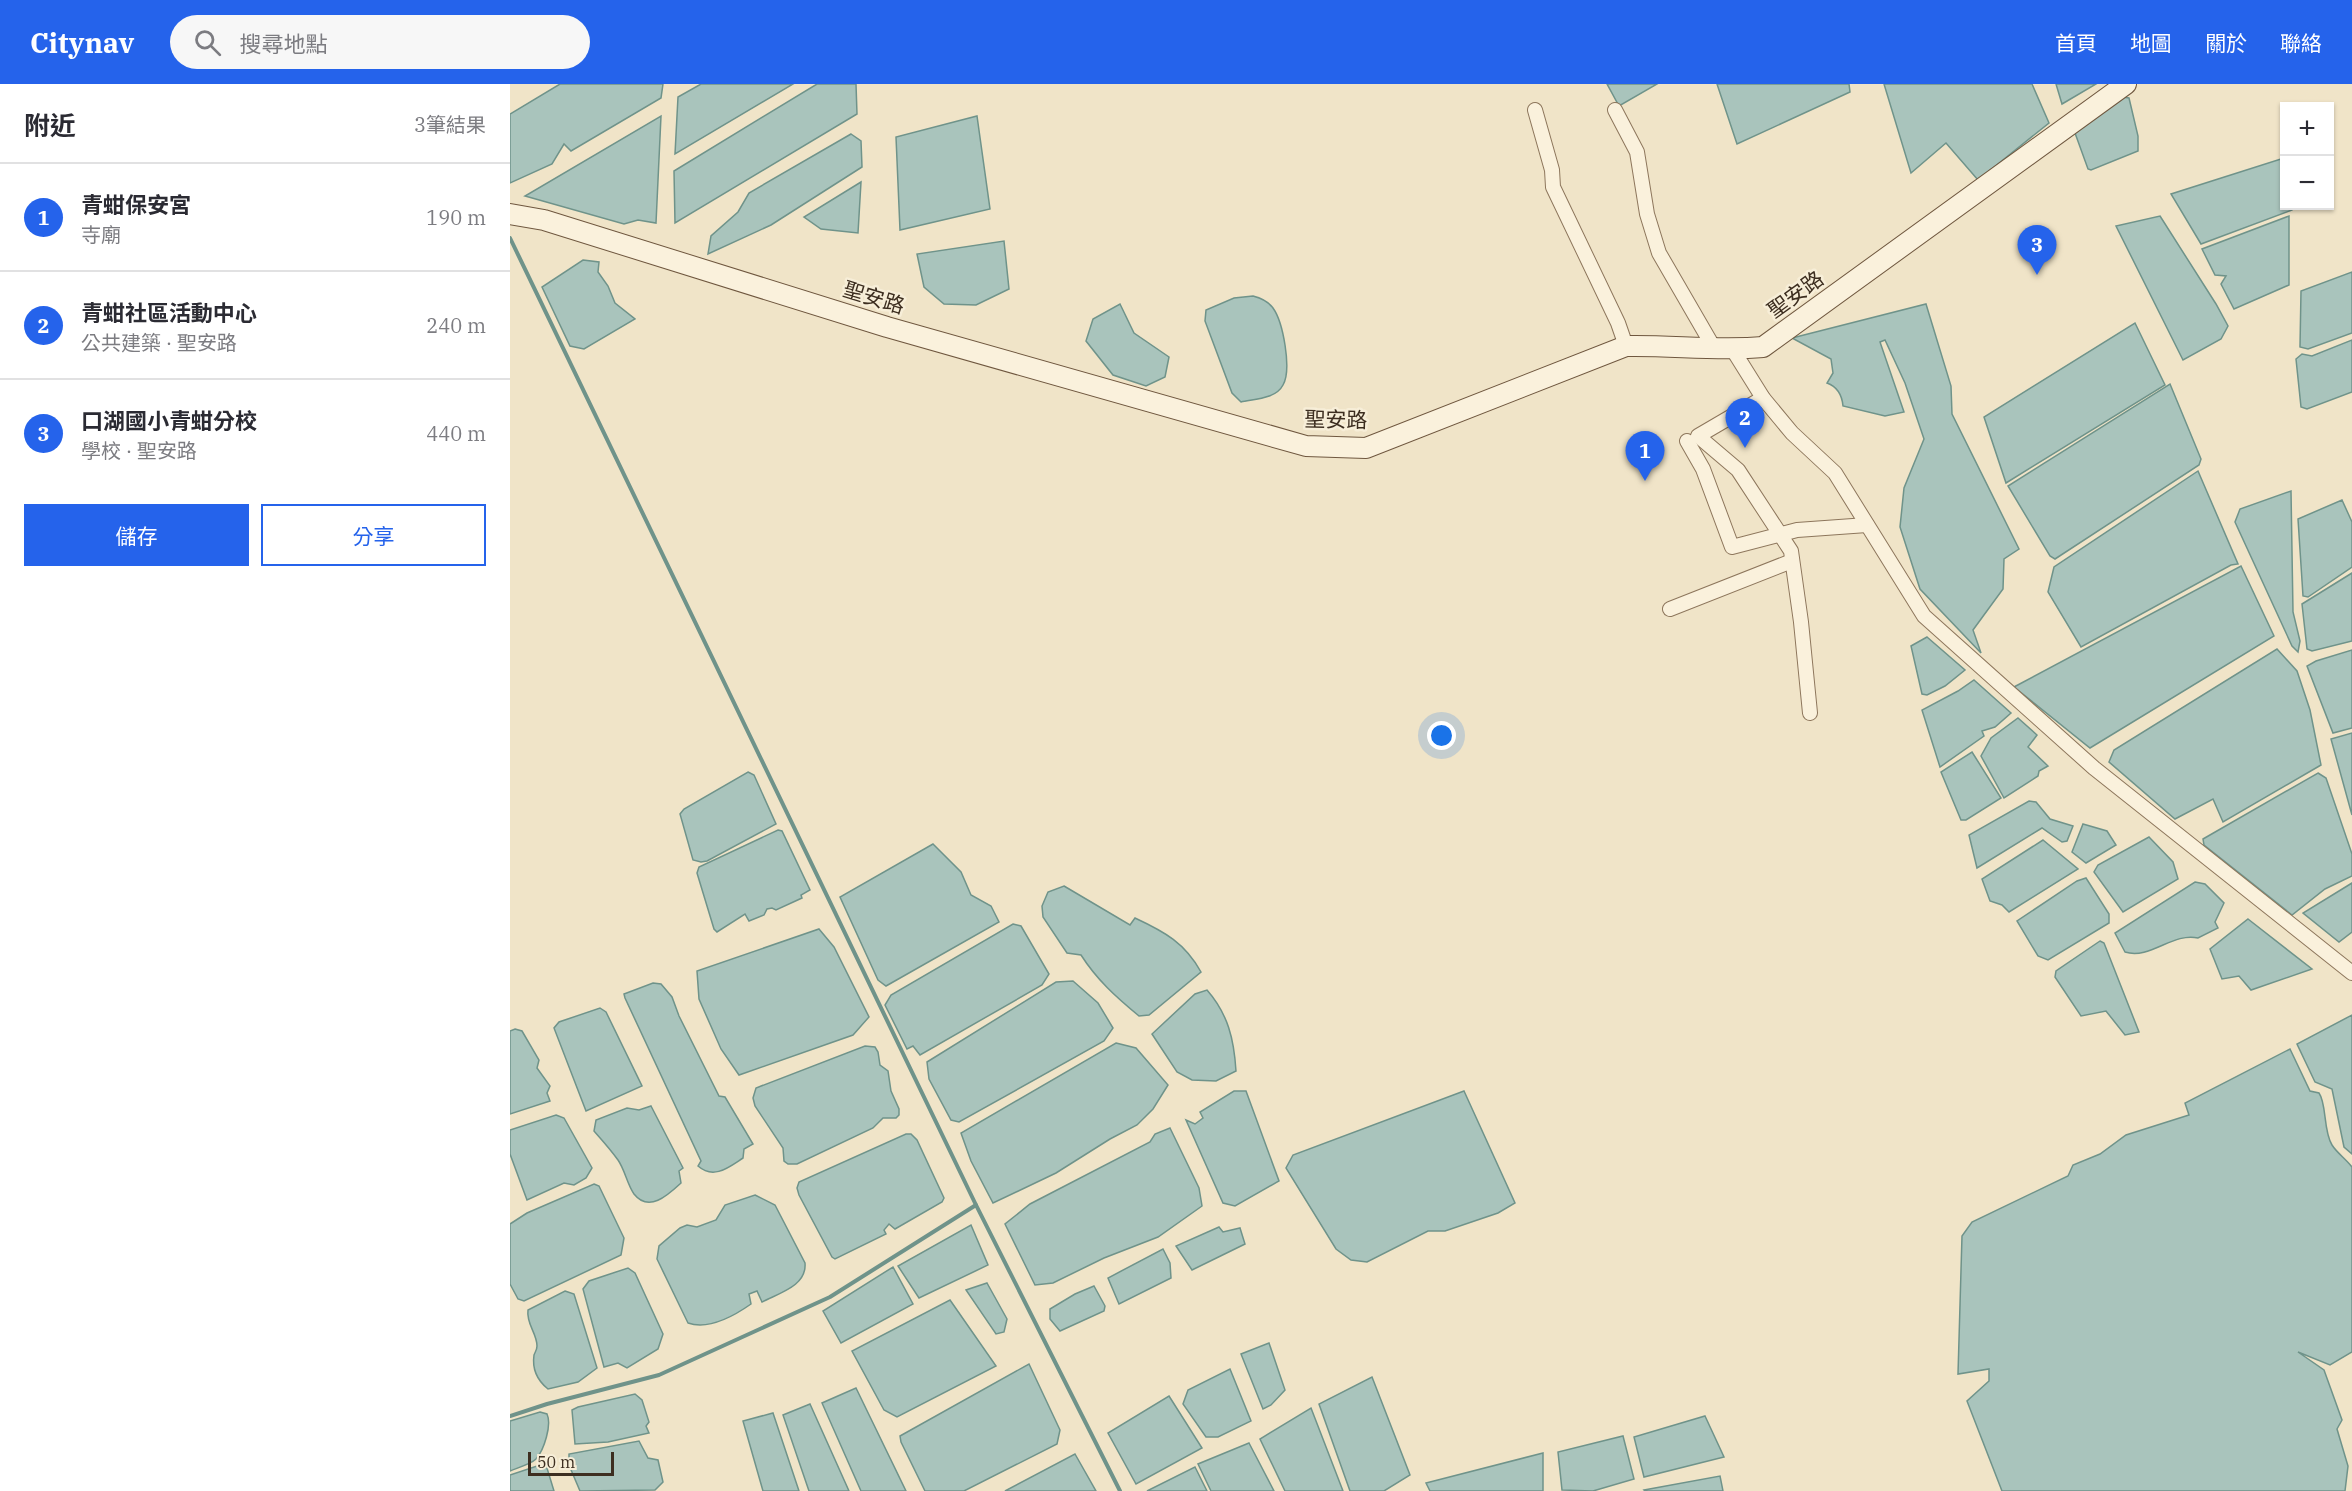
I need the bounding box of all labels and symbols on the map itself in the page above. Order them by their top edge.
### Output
pin: 3 [2018,226,2056,275]
street label: 聖安路 [1761,264,1829,324]
street label: 聖安路 [840,274,908,320]
pin: 2 [1726,398,1764,448]
street label: 聖安路 [1304,404,1368,434]
pin: 1 [1626,432,1664,481]
your location [1427,721,1456,750]
scale bar [528,1449,614,1476]

